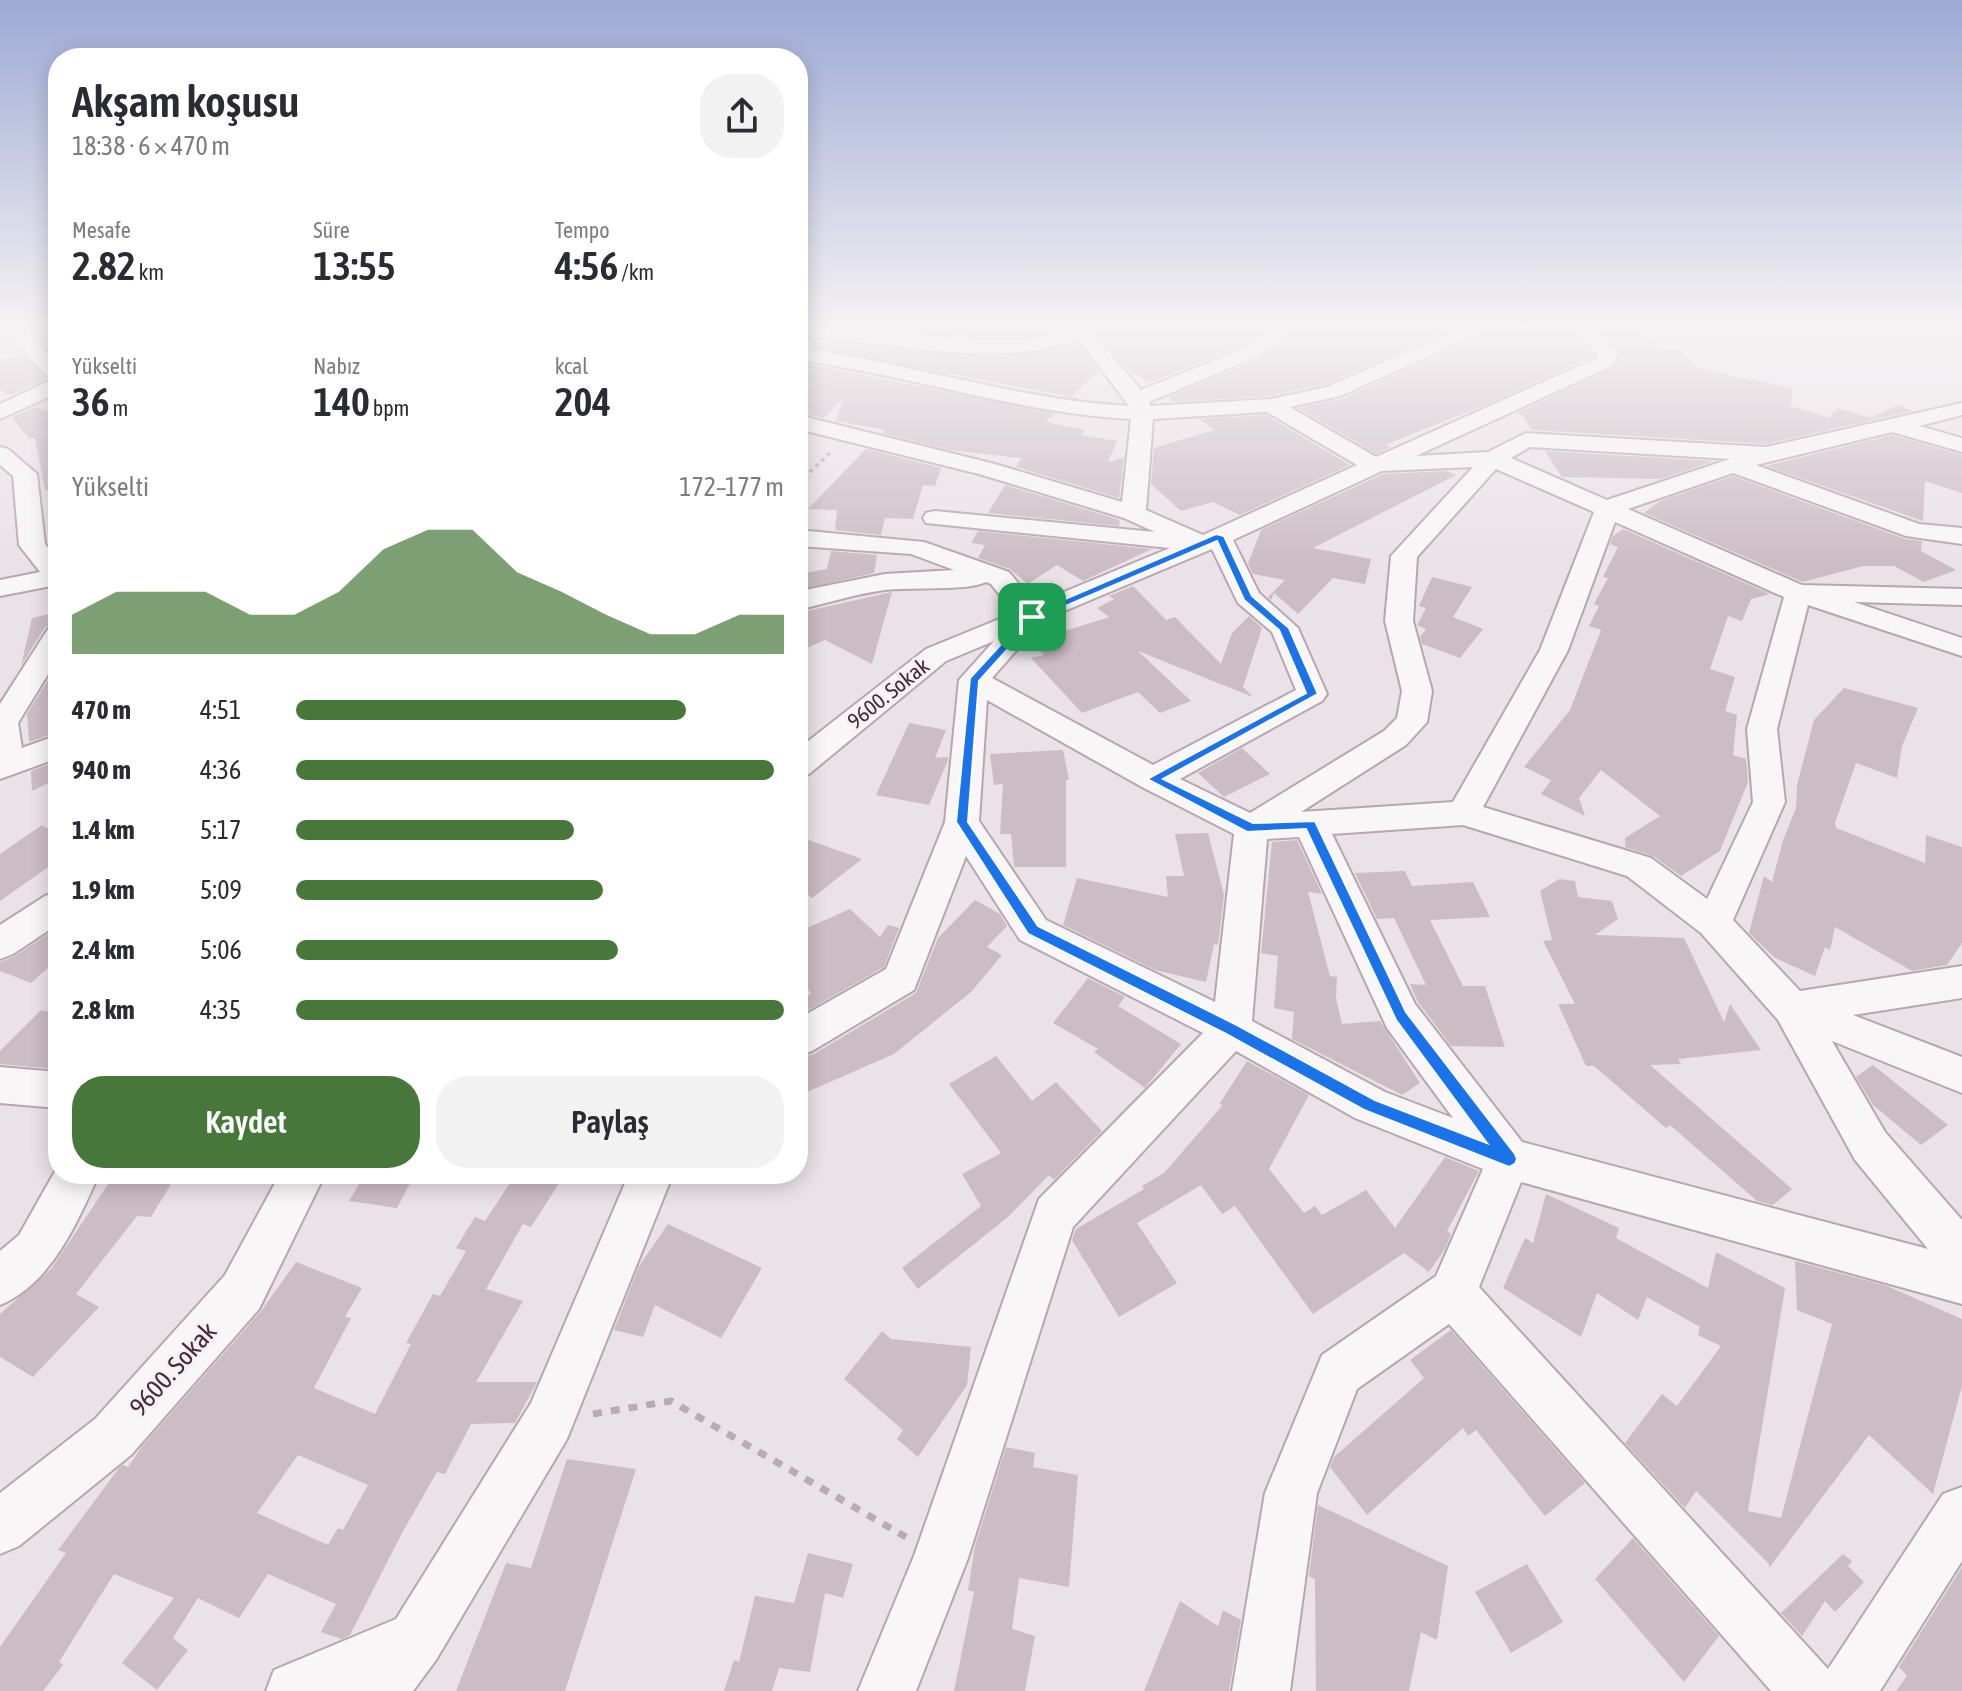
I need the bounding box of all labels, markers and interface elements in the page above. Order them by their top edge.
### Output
button: share [700,74,784,158]
text: Akşam koşusu [72,76,299,126]
text: 18:38 · 6 × 470 m [72,131,230,161]
text: Mesafe [72,217,131,243]
text: Süre [313,217,350,243]
text: Tempo [555,217,610,243]
text: 2.82 [72,243,136,288]
text: 13:55 [313,243,396,288]
text: 4:56 [555,243,618,288]
text: km [136,259,164,285]
text: /km [618,259,654,285]
text: Yükselti [72,353,137,379]
text: Nabız [313,353,360,379]
text: kcal [555,353,588,379]
text: 36 [72,379,110,424]
text: 140 [313,379,370,424]
text: 204 [555,379,611,424]
text: m [110,395,128,421]
text: bpm [370,395,409,421]
text: Yükselti [72,472,149,502]
text: 172–177 m [679,472,784,502]
pin [998,583,1066,651]
icon: arrive [1010,595,1054,639]
street label: 9600. Sokak [842,652,934,734]
text: 470 m [72,695,131,725]
text: 4:51 [200,695,241,725]
text: 940 m [72,755,131,785]
text: 4:36 [200,755,241,785]
text: 1.4 km [72,815,135,845]
text: 5:17 [200,815,241,845]
text: 1.9 km [72,875,135,905]
text: 5:09 [200,875,242,905]
text: 2.4 km [72,935,135,965]
text: 5:06 [200,935,242,965]
text: 2.8 km [72,995,135,1025]
text: 4:35 [200,995,241,1025]
button: Kaydet [72,1076,420,1168]
button: Paylaş [436,1076,784,1168]
street label: 9600. Sokak [123,1316,223,1422]

